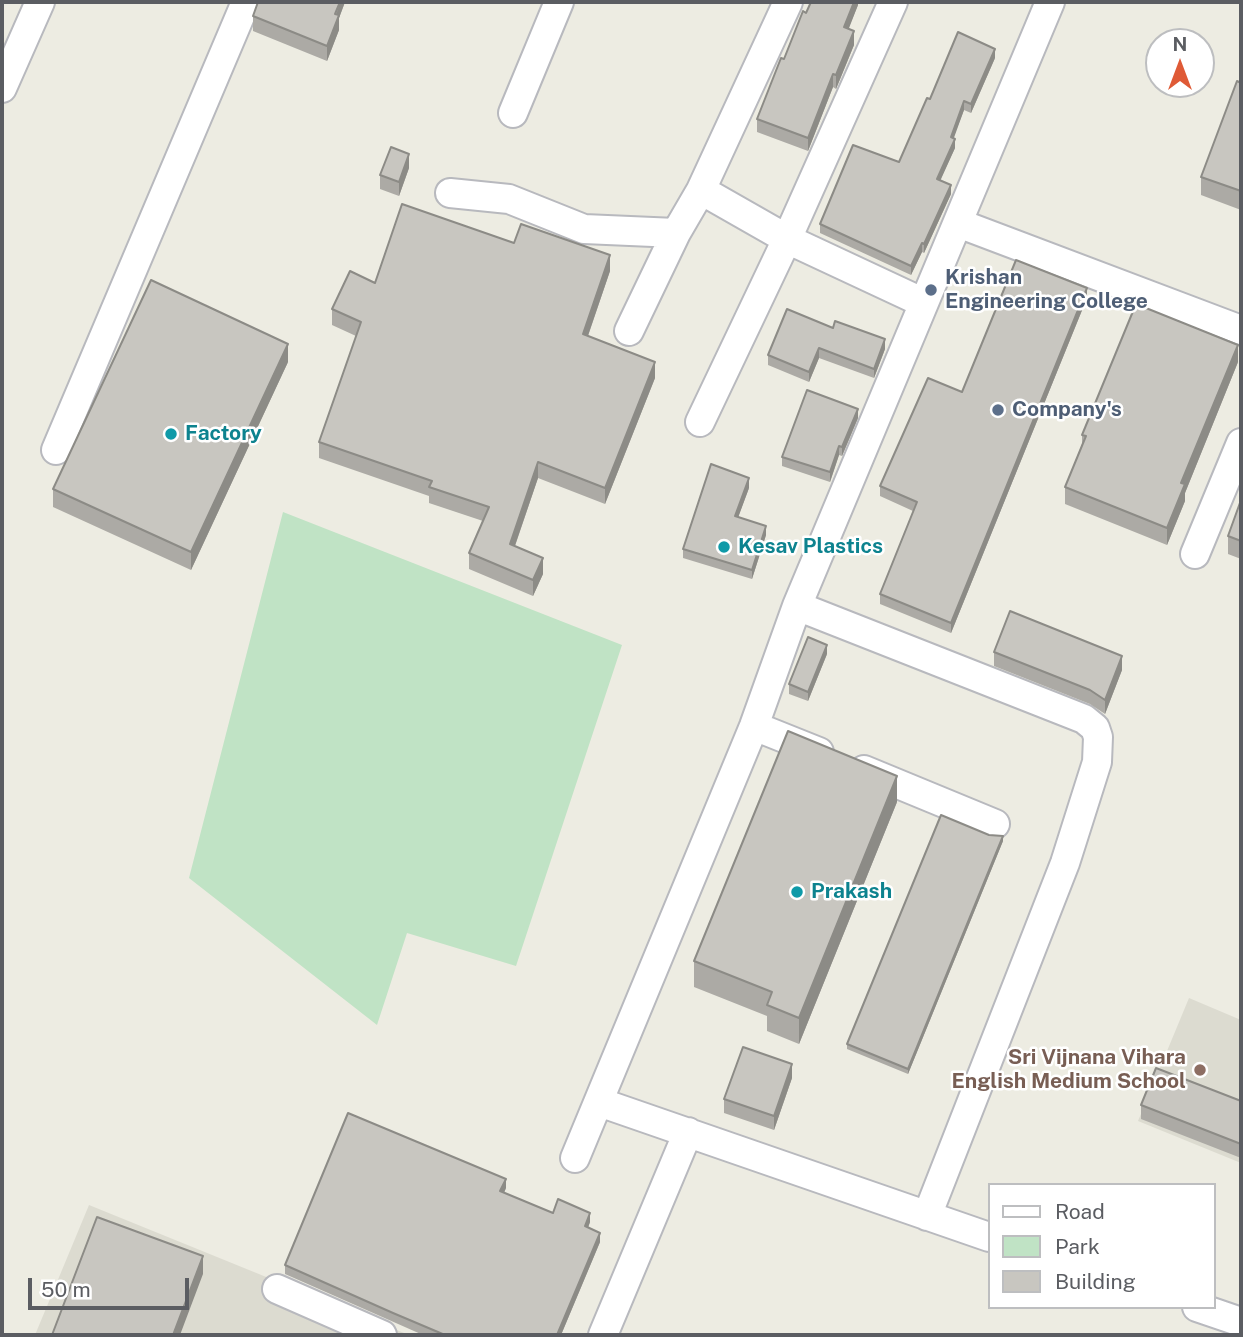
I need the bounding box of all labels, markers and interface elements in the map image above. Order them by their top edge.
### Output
north arrow [1145,28,1215,98]
text: N [1173,33,1187,55]
place label: Krishan Engineering College [945,265,1148,315]
marker: Krishan Engineering College [923,282,939,298]
place label: Company's [1012,397,1122,423]
marker: Company's [990,402,1006,418]
place label: Factory [185,421,262,447]
marker: Factory [163,426,179,442]
place label: Kesav Plastics [738,534,883,560]
marker: Kesav Plastics [716,539,732,555]
place label: Prakash [811,879,892,905]
marker: Prakash [789,884,805,900]
place label: Sri Vijnana Vihara English Medium School [951,1045,1186,1095]
marker: Sri Vijnana Vihara English Medium School [1192,1062,1208,1078]
legend [988,1183,1215,1309]
text: Road [1055,1199,1105,1224]
text: Park [1055,1234,1100,1259]
scale bar [32,1264,192,1308]
text: Building [1055,1269,1136,1294]
text: 50 m [41,1277,91,1302]

